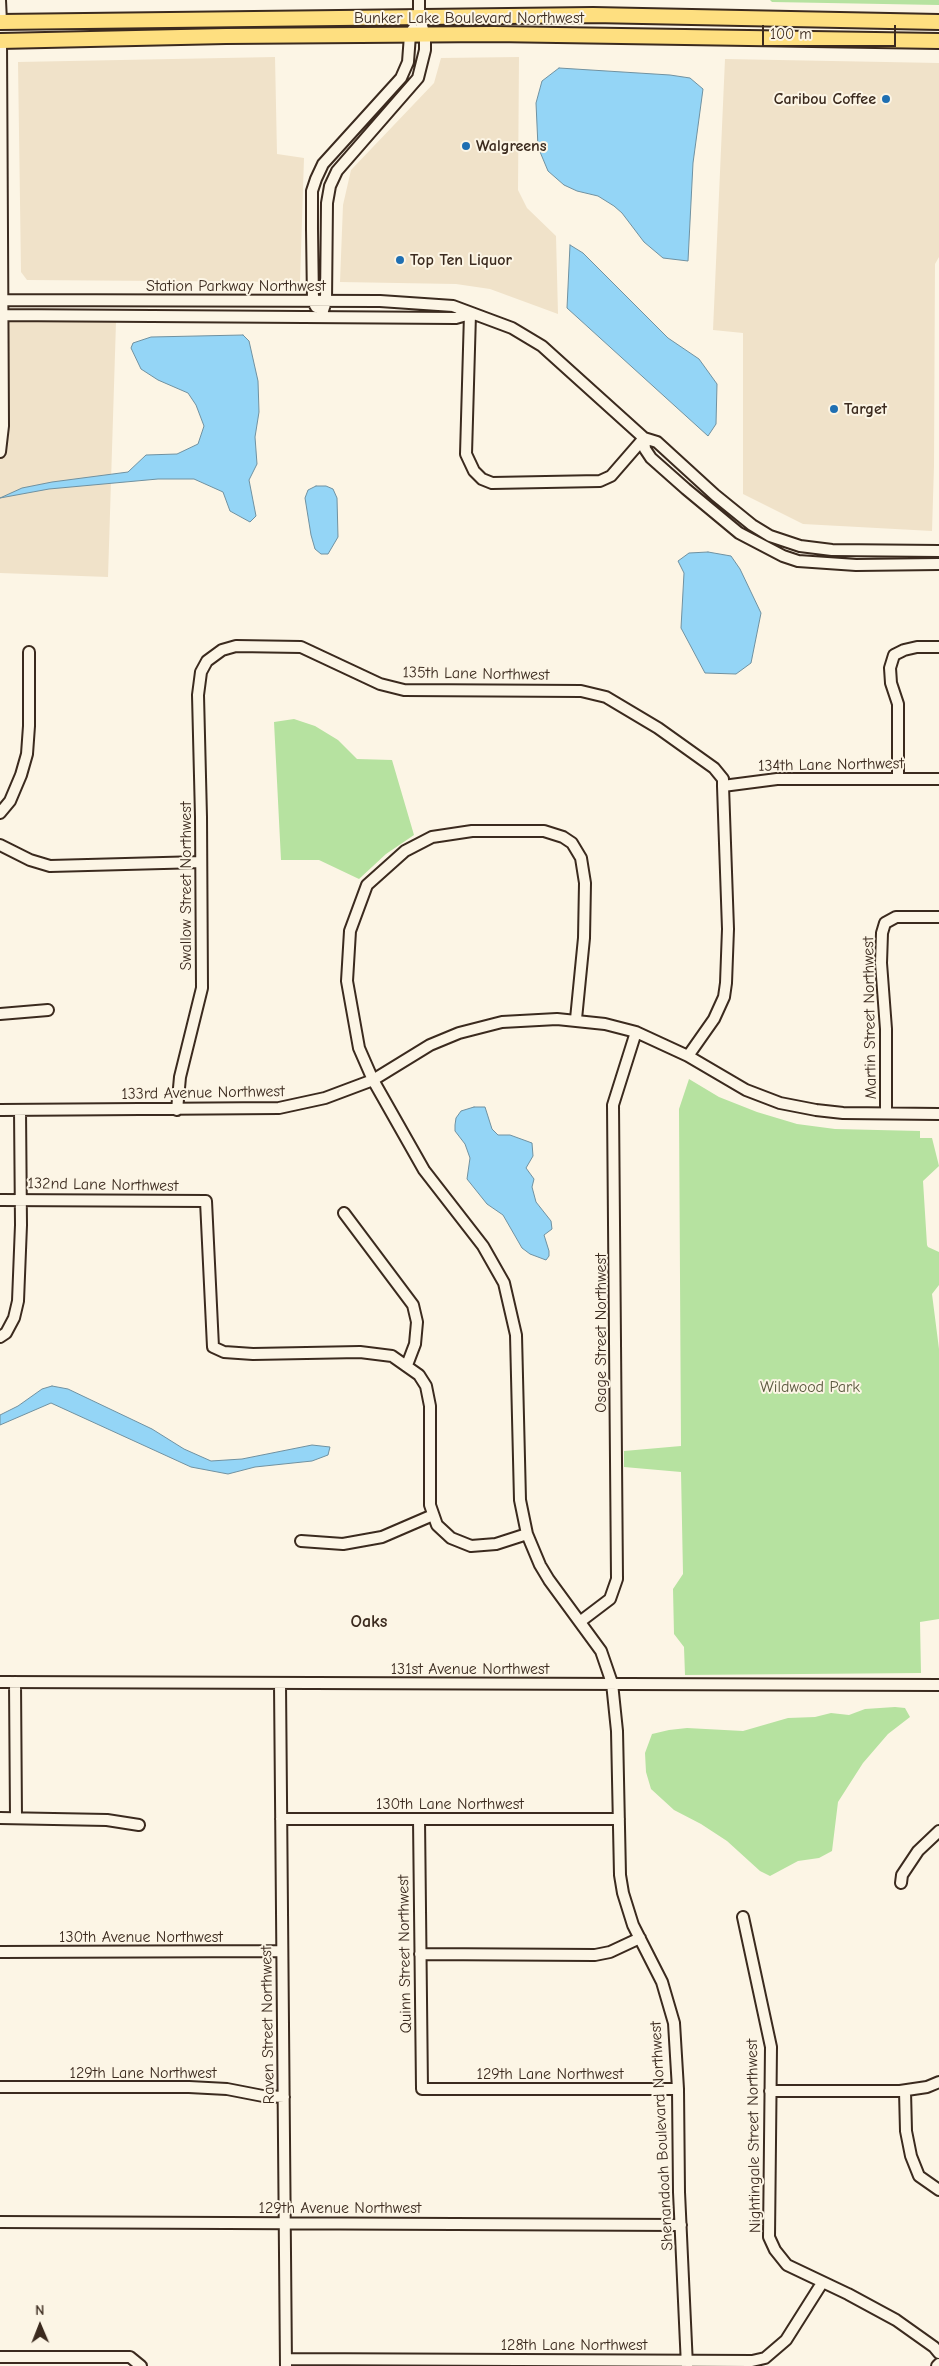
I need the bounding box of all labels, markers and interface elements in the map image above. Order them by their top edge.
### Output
street label: Bunker Lake Boulevard Northwest [354,8,584,28]
scale bar [764,15,898,47]
text: 100 m [770,25,812,43]
place label: Caribou Coffee [774,89,876,109]
marker: Caribou Coffee [880,93,892,105]
place label: Walgreens [476,136,547,156]
marker: Walgreens [460,140,472,152]
place label: Top Ten Liquor [410,250,512,270]
marker: Top Ten Liquor [394,254,406,266]
street label: Station Parkway Northwest [146,276,326,296]
place label: Target [844,399,887,419]
marker: Target [828,403,840,415]
street label: 135th Lane Northwest [402,663,550,685]
street label: 134th Lane Northwest [758,754,904,776]
street label: Swallow Street Northwest [176,801,196,971]
street label: Martin Street Northwest [859,936,881,1100]
street label: 133rd Avenue Northwest [121,1082,285,1104]
street label: 132nd Lane Northwest [28,1174,178,1196]
street label: Osage Street Northwest [591,1253,611,1413]
park label: Wildwood Park [760,1377,860,1397]
district label: Oaks [350,1611,388,1633]
street label: 131st Avenue Northwest [391,1659,549,1679]
street label: 130th Lane Northwest [376,1794,524,1814]
street label: Quinn Street Northwest [394,1875,416,2033]
street label: 130th Avenue Northwest [59,1927,223,1947]
street label: Raven Street Northwest [257,1946,279,2104]
street label: Shenandoah Boulevard Northwest [646,2021,678,2251]
street label: Nightingale Street Northwest [743,2039,765,2233]
street label: 129th Lane Northwest [70,2063,216,2083]
street label: 129th Lane Northwest [477,2064,623,2084]
street label: 129th Avenue Northwest [259,2198,421,2218]
north arrow [15,2301,65,2351]
text: N [35,2302,44,2319]
street label: 128th Lane Northwest [501,2335,647,2355]

